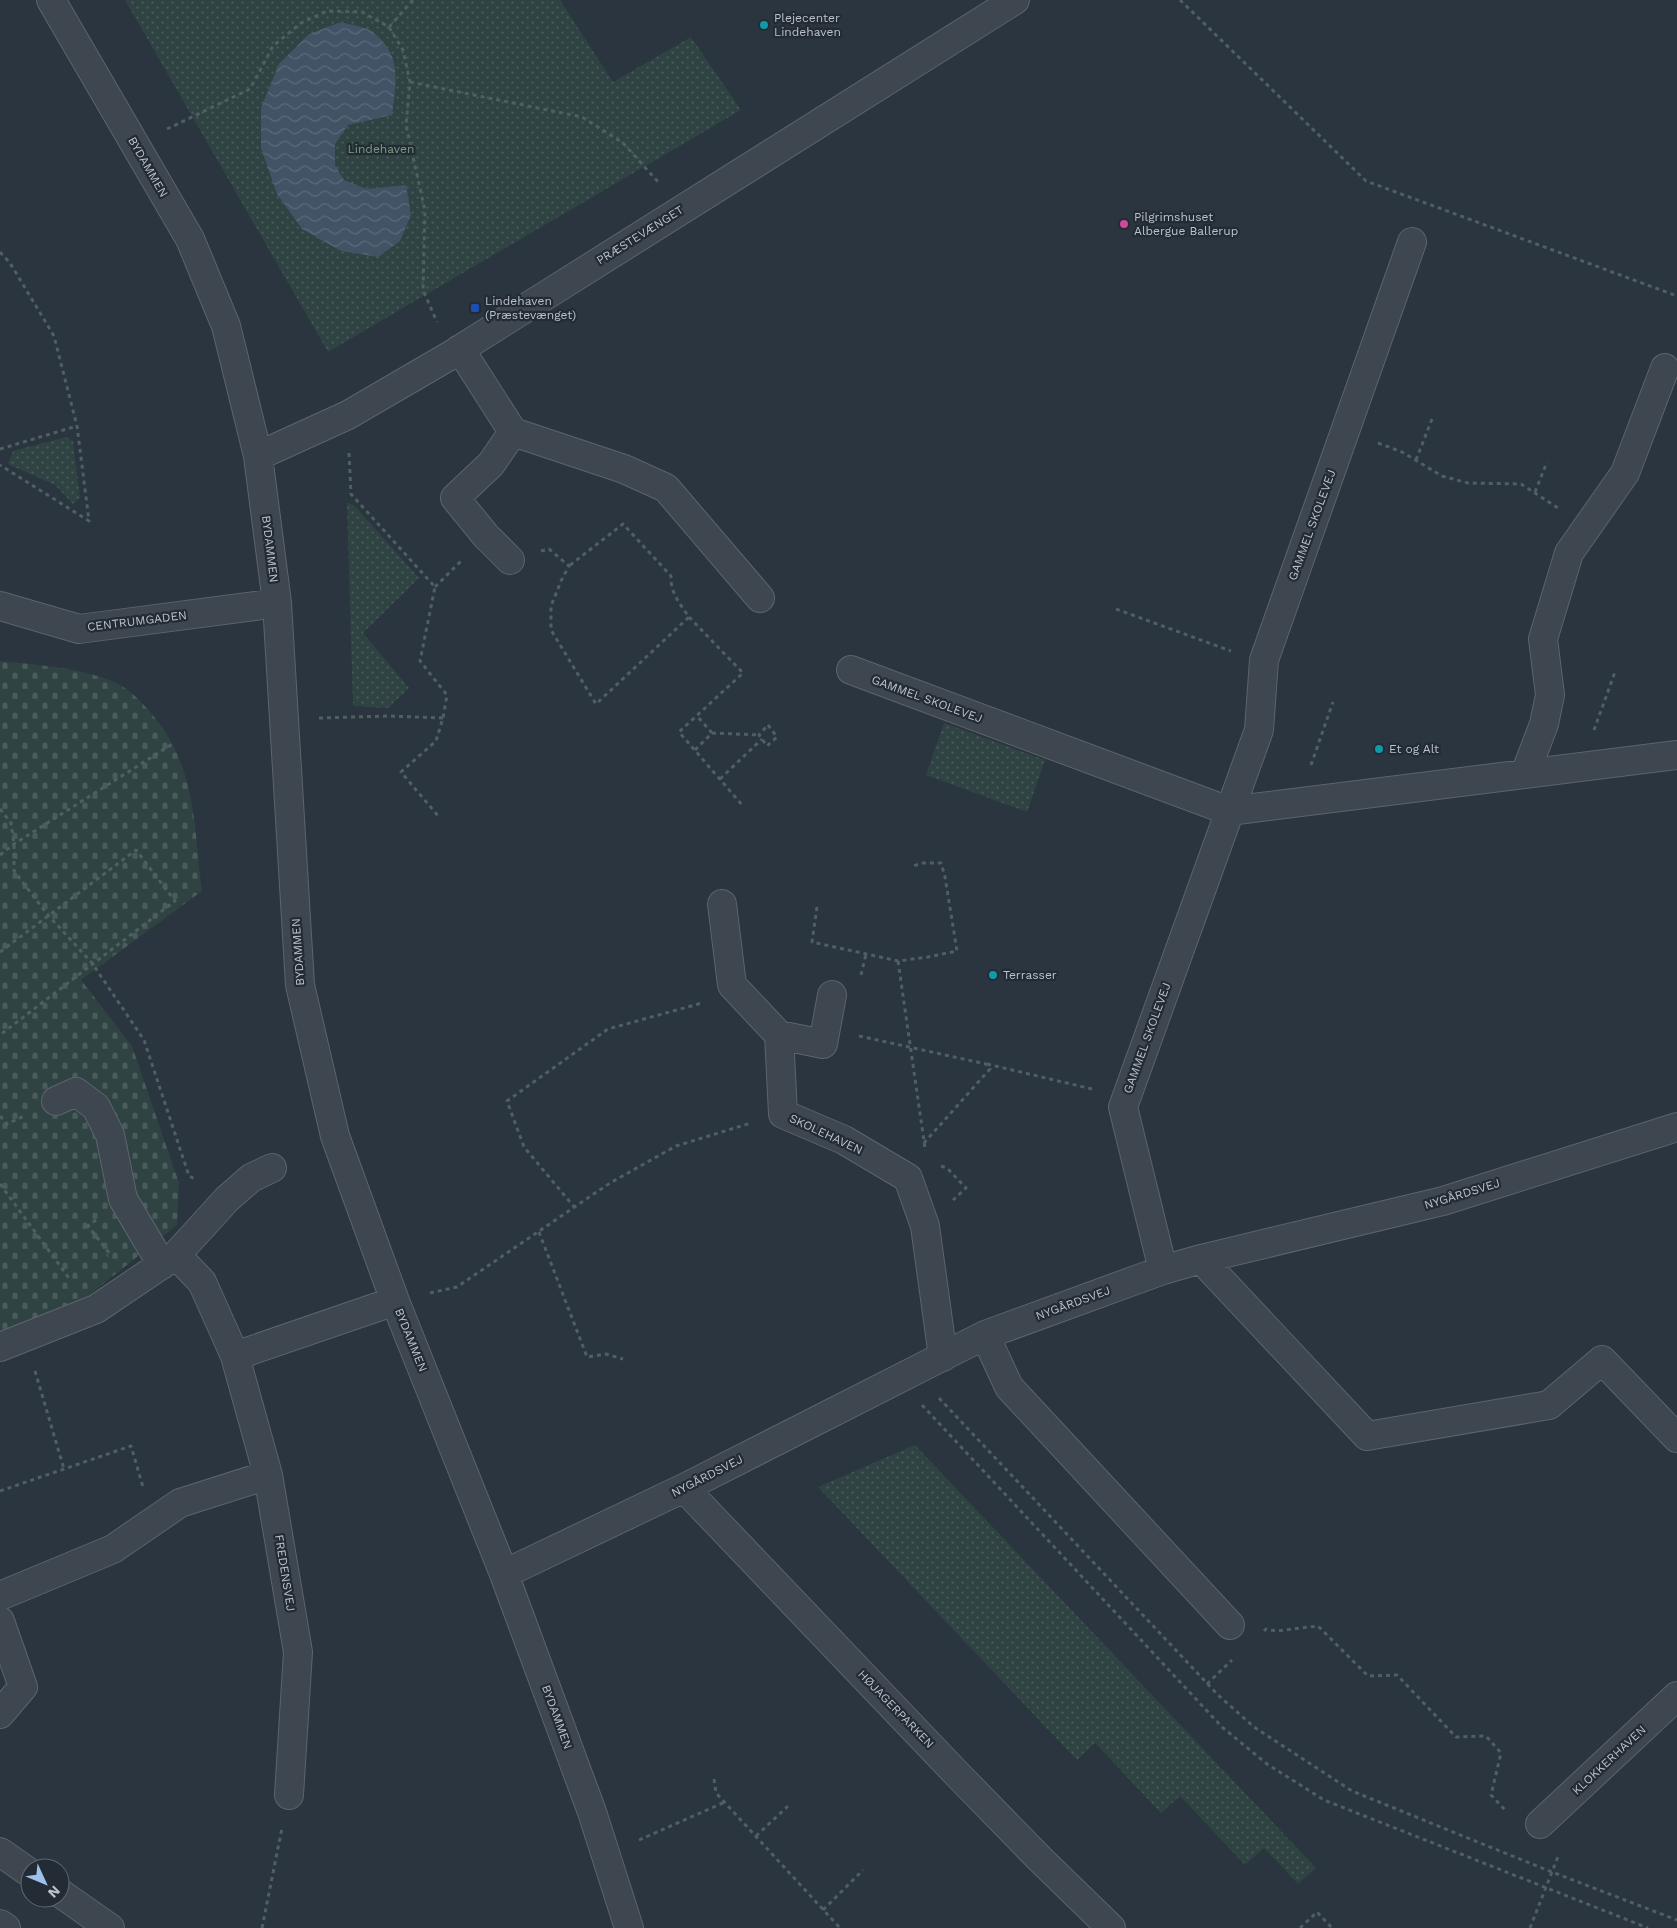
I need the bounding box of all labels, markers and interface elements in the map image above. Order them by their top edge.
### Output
place label: Plejecenter Lindehaven [774,11,841,39]
marker: Plejecenter Lindehaven [758,19,770,31]
street label: BYDAMMEN [125,134,171,200]
park label: Lindehaven [348,142,414,156]
street label: PRÆSTEVÆNGET [594,203,686,267]
place label: Pilgrimshuset Albergue Ballerup [1134,210,1238,238]
marker: Pilgrimshuset Albergue Ballerup [1118,218,1130,230]
place label: Lindehaven (Præstevænget) [485,294,576,322]
marker: Lindehaven (Præstevænget) [469,302,481,314]
street label: GAMMEL SKOLEVEJ [1285,468,1339,582]
street label: BYDAMMEN [259,515,281,583]
street label: CENTRUMGADEN [86,608,188,634]
street label: GAMMEL SKOLEVEJ [870,672,984,726]
place label: Et og Alt [1389,742,1439,756]
marker: Et og Alt [1373,743,1385,755]
street label: BYDAMMEN [289,918,307,986]
place label: Terrasser [1003,968,1057,982]
marker: Terrasser [987,969,999,981]
street label: GAMMEL SKOLEVEJ [1120,981,1174,1095]
street label: SKOLEHAVEN [787,1111,865,1157]
street label: NYGÅRDSVEJ [1423,1176,1501,1212]
street label: NYGÅRDSVEJ [1034,1283,1112,1323]
street label: BYDAMMEN [392,1306,430,1374]
street label: NYGÅRDSVEJ [669,1452,745,1500]
street label: FREDENSVEJ [272,1534,298,1612]
street label: HØJAGERPARKEN [855,1667,937,1751]
street label: BYDAMMEN [539,1683,575,1751]
street label: KLOKKERHAVEN [1569,1722,1649,1798]
north arrow [20,1858,70,1908]
text: N [45,1883,64,1901]

